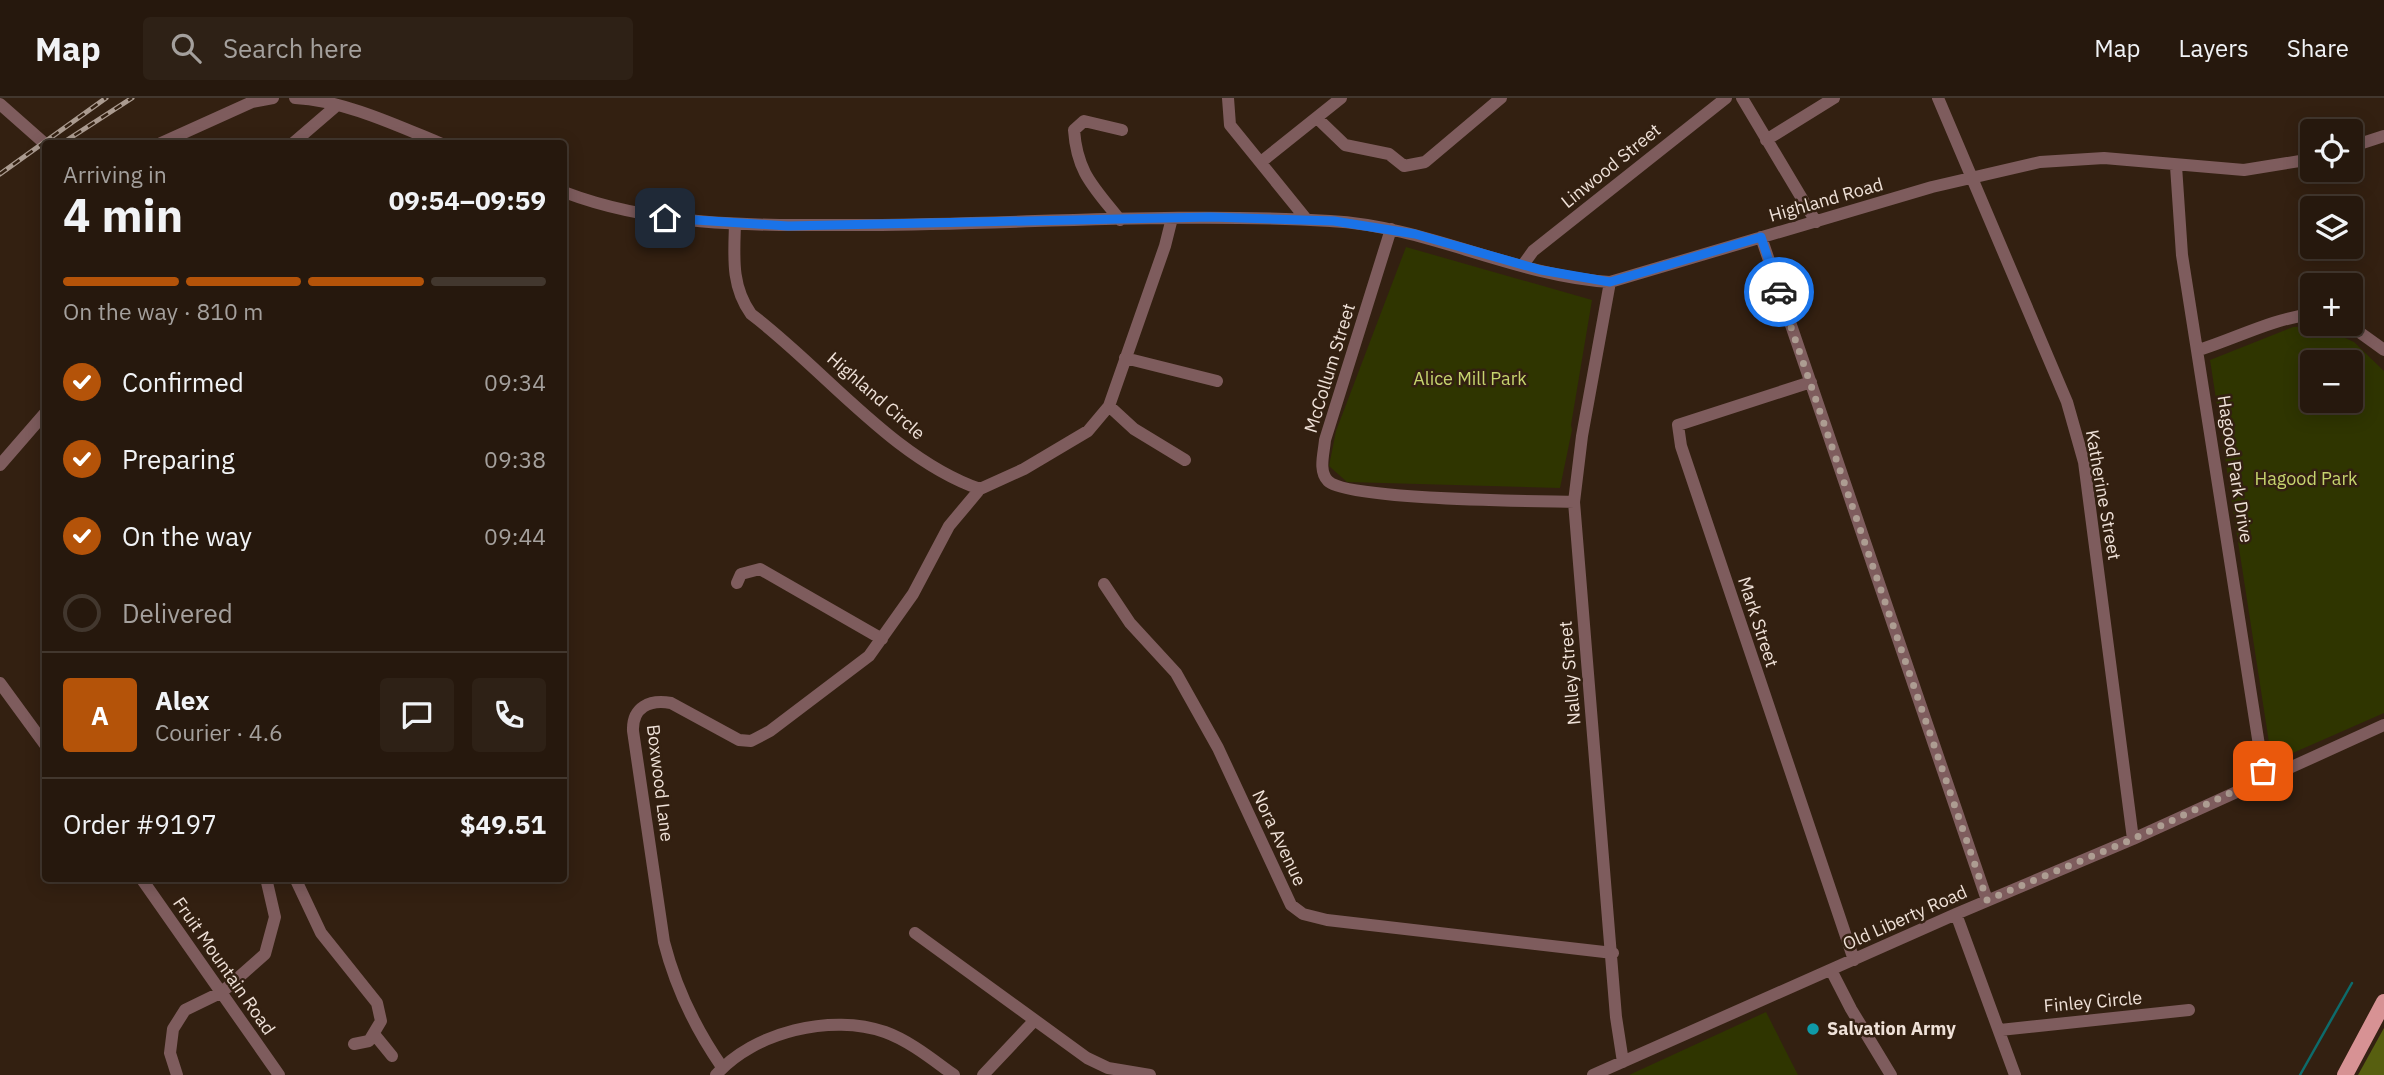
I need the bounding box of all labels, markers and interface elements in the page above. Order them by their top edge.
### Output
search box [143,17,633,80]
text: Map [35,27,101,70]
icon: search [167,29,205,67]
text: Search here [223,31,362,65]
text: Map [2094,32,2141,64]
text: Layers [2179,32,2249,64]
text: Share [2287,32,2349,64]
street label: Linwood Street [1556,118,1665,213]
map controls [2300,119,2363,413]
button: locate [2300,119,2363,182]
text: Arriving in [63,159,167,189]
street label: Highland Road [1766,172,1886,227]
text: 09:54–09:59 [389,183,546,217]
text: 4 min [63,185,183,245]
pin [635,188,695,248]
button: layers [2300,196,2363,259]
icon: home [646,199,684,237]
courier [1744,257,1814,327]
icon: car [1760,273,1798,311]
button: + [2300,273,2363,336]
text: On the way · 810 m [63,296,263,326]
street label: McCollum Street [1299,300,1360,435]
street label: Highland Circle [823,347,930,445]
button: − [2300,350,2363,413]
icon: check [63,363,101,401]
text: Confirmed [122,365,244,399]
text: 09:34 [484,367,546,397]
park label: Alice Mill Park [1413,367,1527,390]
street label: Hagood Park Drive [2212,394,2259,544]
street label: Katherine Street [2081,428,2126,562]
icon: check [63,440,101,478]
text: Preparing [122,442,235,476]
text: 09:38 [484,444,546,474]
park label: Hagood Park [2254,467,2358,490]
icon: check [63,517,101,555]
text: On the way [122,519,252,553]
text: 09:44 [484,521,546,551]
street label: Mark Street [1733,574,1784,670]
text: Delivered [122,596,233,630]
street label: Nalley Street [1553,620,1586,726]
button: chat [380,678,454,752]
button: phone [472,678,546,752]
text: Alex [155,683,209,717]
text: A [91,698,109,732]
text: Courier · 4.6 [155,717,283,747]
street label: Boxwood Lane [642,723,679,843]
pin [2233,741,2293,801]
icon: bag [2244,752,2282,790]
street label: Nora Avenue [1247,786,1312,890]
text: Order #9197 [63,807,217,841]
text: $49.51 [460,807,546,841]
street label: Old Liberty Road [1839,880,1971,955]
street label: Fruit Mountain Road [168,892,281,1039]
street label: Finley Circle [2043,986,2143,1017]
place label: Salvation Army [1827,1017,1956,1040]
marker: Salvation Army [1805,1021,1821,1037]

